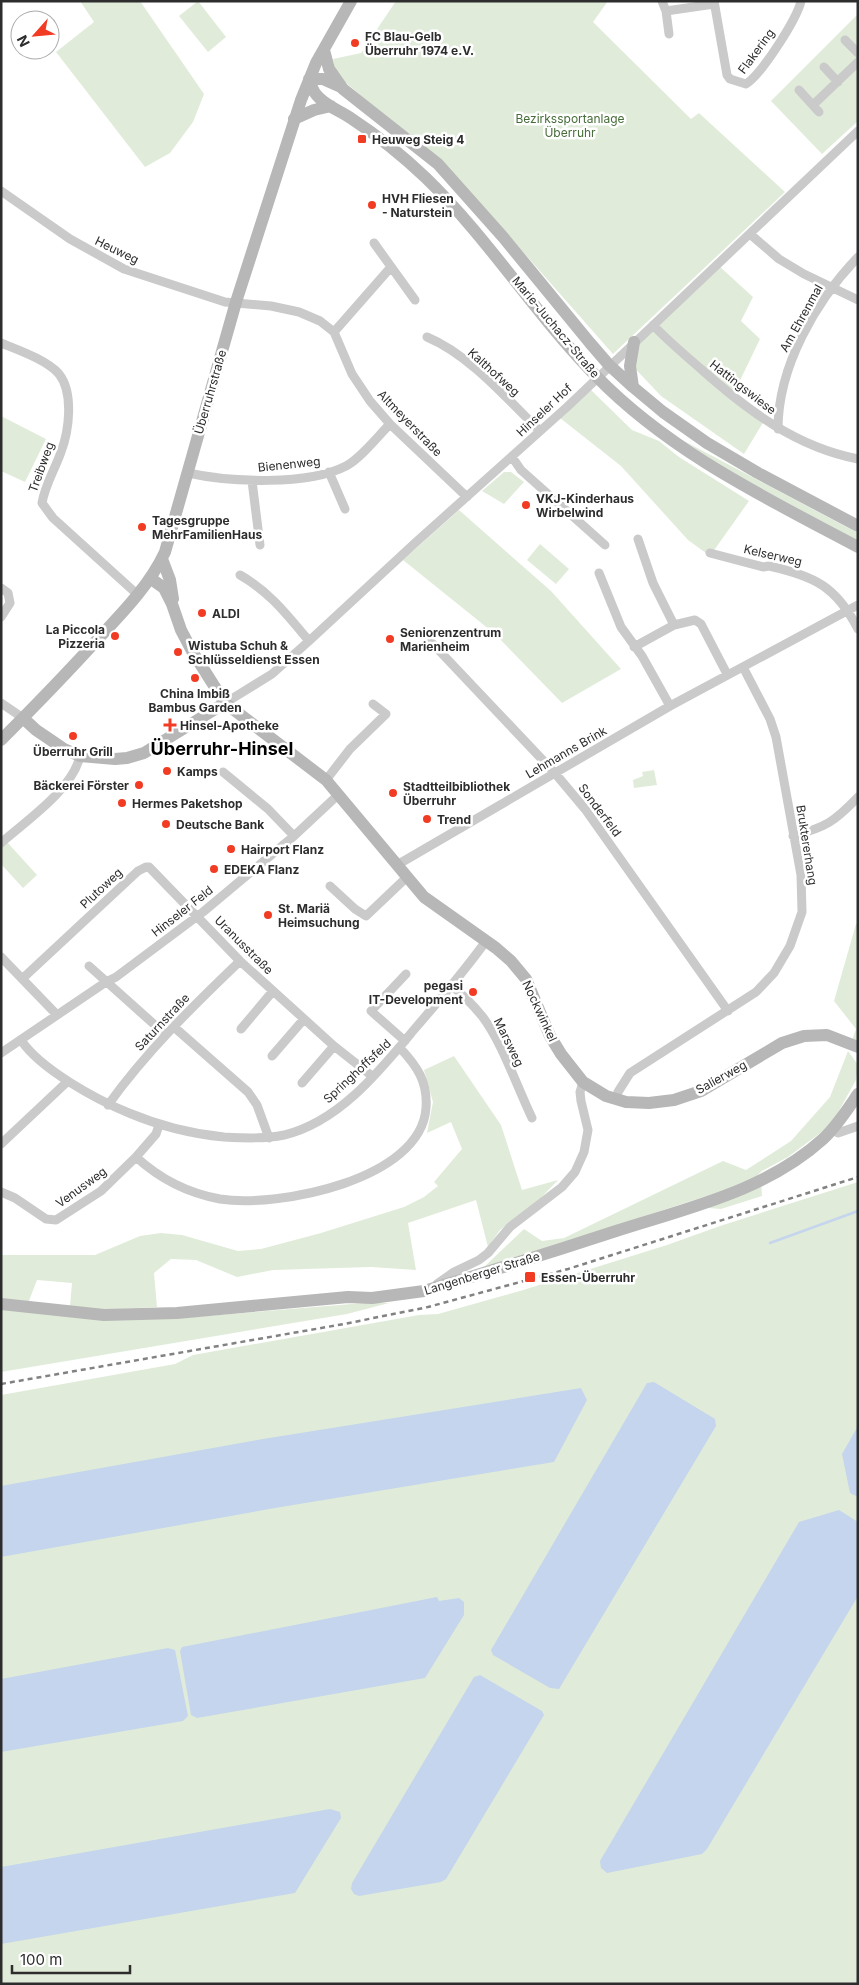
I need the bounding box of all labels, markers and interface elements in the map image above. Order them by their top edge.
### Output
north arrow [10,10,60,60]
street label: Flakering [735,26,777,76]
place label: FC Blau-Gelb Überruhr 1974 e.V. [365,29,474,58]
text: N [13,33,33,50]
marker: FC Blau-Gelb Überruhr 1974 e.V. [349,37,361,49]
park label: Bezirkssportanlage Überruhr [515,111,625,140]
place label: Heuweg Steig 4 [372,132,464,147]
marker: Heuweg Steig 4 [356,133,368,145]
place label: HVH Fliesen - Naturstein [382,191,454,220]
marker: HVH Fliesen - Naturstein [366,199,378,211]
street label: Heuweg [93,233,141,267]
street label: Marie-Juchacz-Straße [509,273,603,381]
street label: Am Ehrenmal [776,282,826,354]
street label: Kalthofweg [465,345,523,399]
street label: Überruhrstraße [191,348,229,436]
street label: Hattingswiese [707,356,779,418]
street label: Hinseler Hof [513,380,575,440]
street label: Altmeyerstraße [375,387,445,459]
street label: Treibweg [25,440,57,494]
street label: Bienenweg [257,453,321,475]
place label: VKJ-Kinderhaus Wirbelwind [536,491,634,520]
marker: VKJ-Kinderhaus Wirbelwind [520,499,532,511]
place label: Tagesgruppe MehrFamilienHaus [152,513,262,542]
marker: Tagesgruppe MehrFamilienHaus [136,521,148,533]
street label: Kelserweg [742,541,804,569]
place label: ALDI [212,606,240,621]
marker: ALDI [196,607,208,619]
place label: La Piccola Pizzeria [46,622,105,651]
place label: Seniorenzentrum Marienheim [400,625,501,654]
marker: La Piccola Pizzeria [109,630,121,642]
marker: Seniorenzentrum Marienheim [384,633,396,645]
place label: Wistuba Schuh & Schlüsseldienst Essen [188,638,320,667]
marker: Wistuba Schuh & Schlüsseldienst Essen [172,646,184,658]
marker: China Imbiß Bambus Garden [189,672,201,684]
place label: China Imbiß Bambus Garden [148,686,242,715]
place label: Hinsel-Apotheke [180,718,279,733]
marker: Hinsel-Apotheke [164,719,176,731]
street label: Lehmanns Brink [523,723,610,781]
marker: Überruhr Grill [67,730,79,742]
district label: Überruhr-Hinsel [151,738,293,759]
place label: Überruhr Grill [33,744,113,759]
place label: Kamps [177,764,218,779]
marker: Kamps [161,765,173,777]
place label: Bäckerei Förster [33,778,129,793]
marker: Bäckerei Förster [133,779,145,791]
place label: Stadtteilbibliothek Überruhr [403,779,510,808]
street label: Sonderfeld [575,781,625,839]
marker: Stadtteilbibliothek Überruhr [387,787,399,799]
place label: Hermes Paketshop [132,796,243,811]
marker: Hermes Paketshop [116,797,128,809]
street label: Bruktererhang [793,804,821,886]
place label: Trend [437,812,471,827]
marker: Trend [421,813,433,825]
place label: Deutsche Bank [176,817,264,832]
marker: Deutsche Bank [160,818,172,830]
place label: Hairport Flanz [241,842,324,857]
marker: Hairport Flanz [225,843,237,855]
place label: EDEKA Flanz [224,862,299,877]
marker: EDEKA Flanz [208,863,220,875]
street label: Plutoweg [77,865,125,911]
street label: Hinseler Feld [148,882,216,940]
place label: St. Mariä Heimsuchung [278,901,360,930]
marker: St. Mariä Heimsuchung [262,909,274,921]
street label: Uranusstraße [212,913,276,977]
place label: pegasi IT-Development [369,978,464,1007]
street label: Nockwinkel [519,978,561,1044]
marker: pegasi IT-Development [467,986,479,998]
street label: Saturnstraße [132,990,192,1054]
street label: Marsweg [491,1015,527,1069]
street label: Springhoffsfeld [320,1036,394,1106]
street label: Salierweg [693,1057,749,1097]
street label: Venusweg [53,1164,109,1210]
street label: Langenberger Straße [422,1248,542,1298]
marker: Essen-Überruhr [523,1270,537,1284]
place label: Essen-Überruhr [541,1270,635,1285]
scale bar [12,1942,130,1974]
text: 100 m [20,1950,62,1969]

